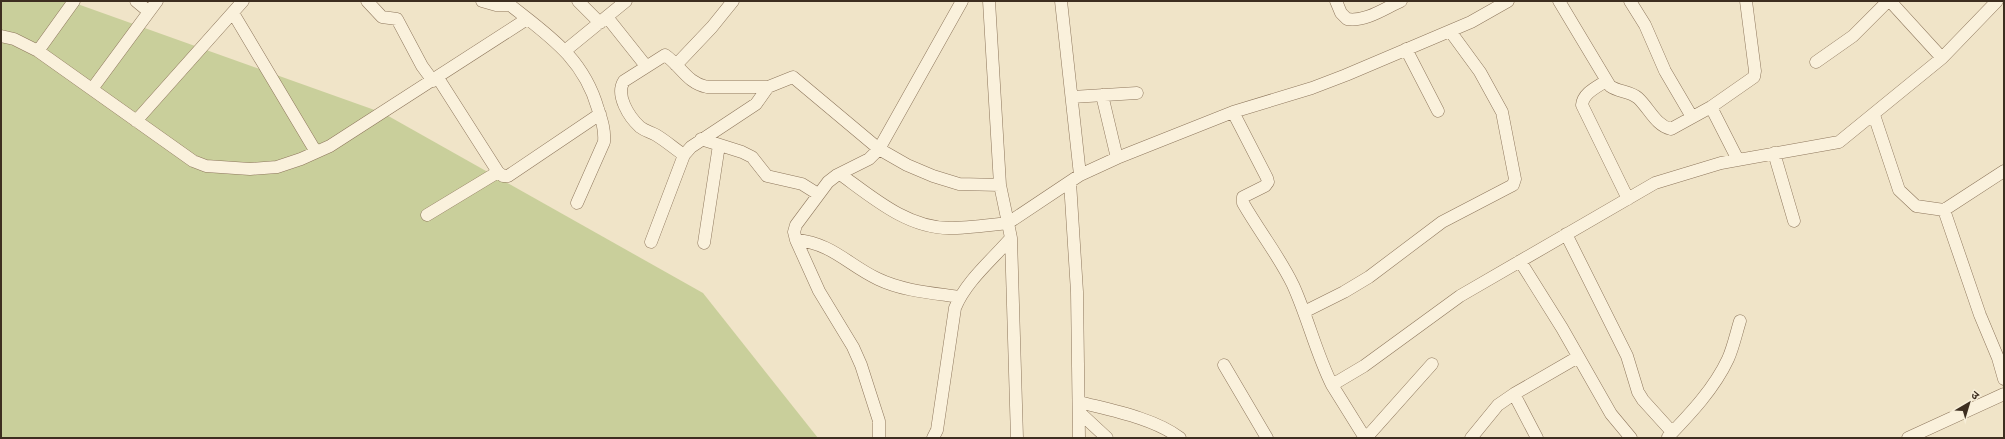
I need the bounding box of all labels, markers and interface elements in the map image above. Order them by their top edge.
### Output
north arrow [1949,383,1989,423]
text: उ [1968,388,1982,403]

